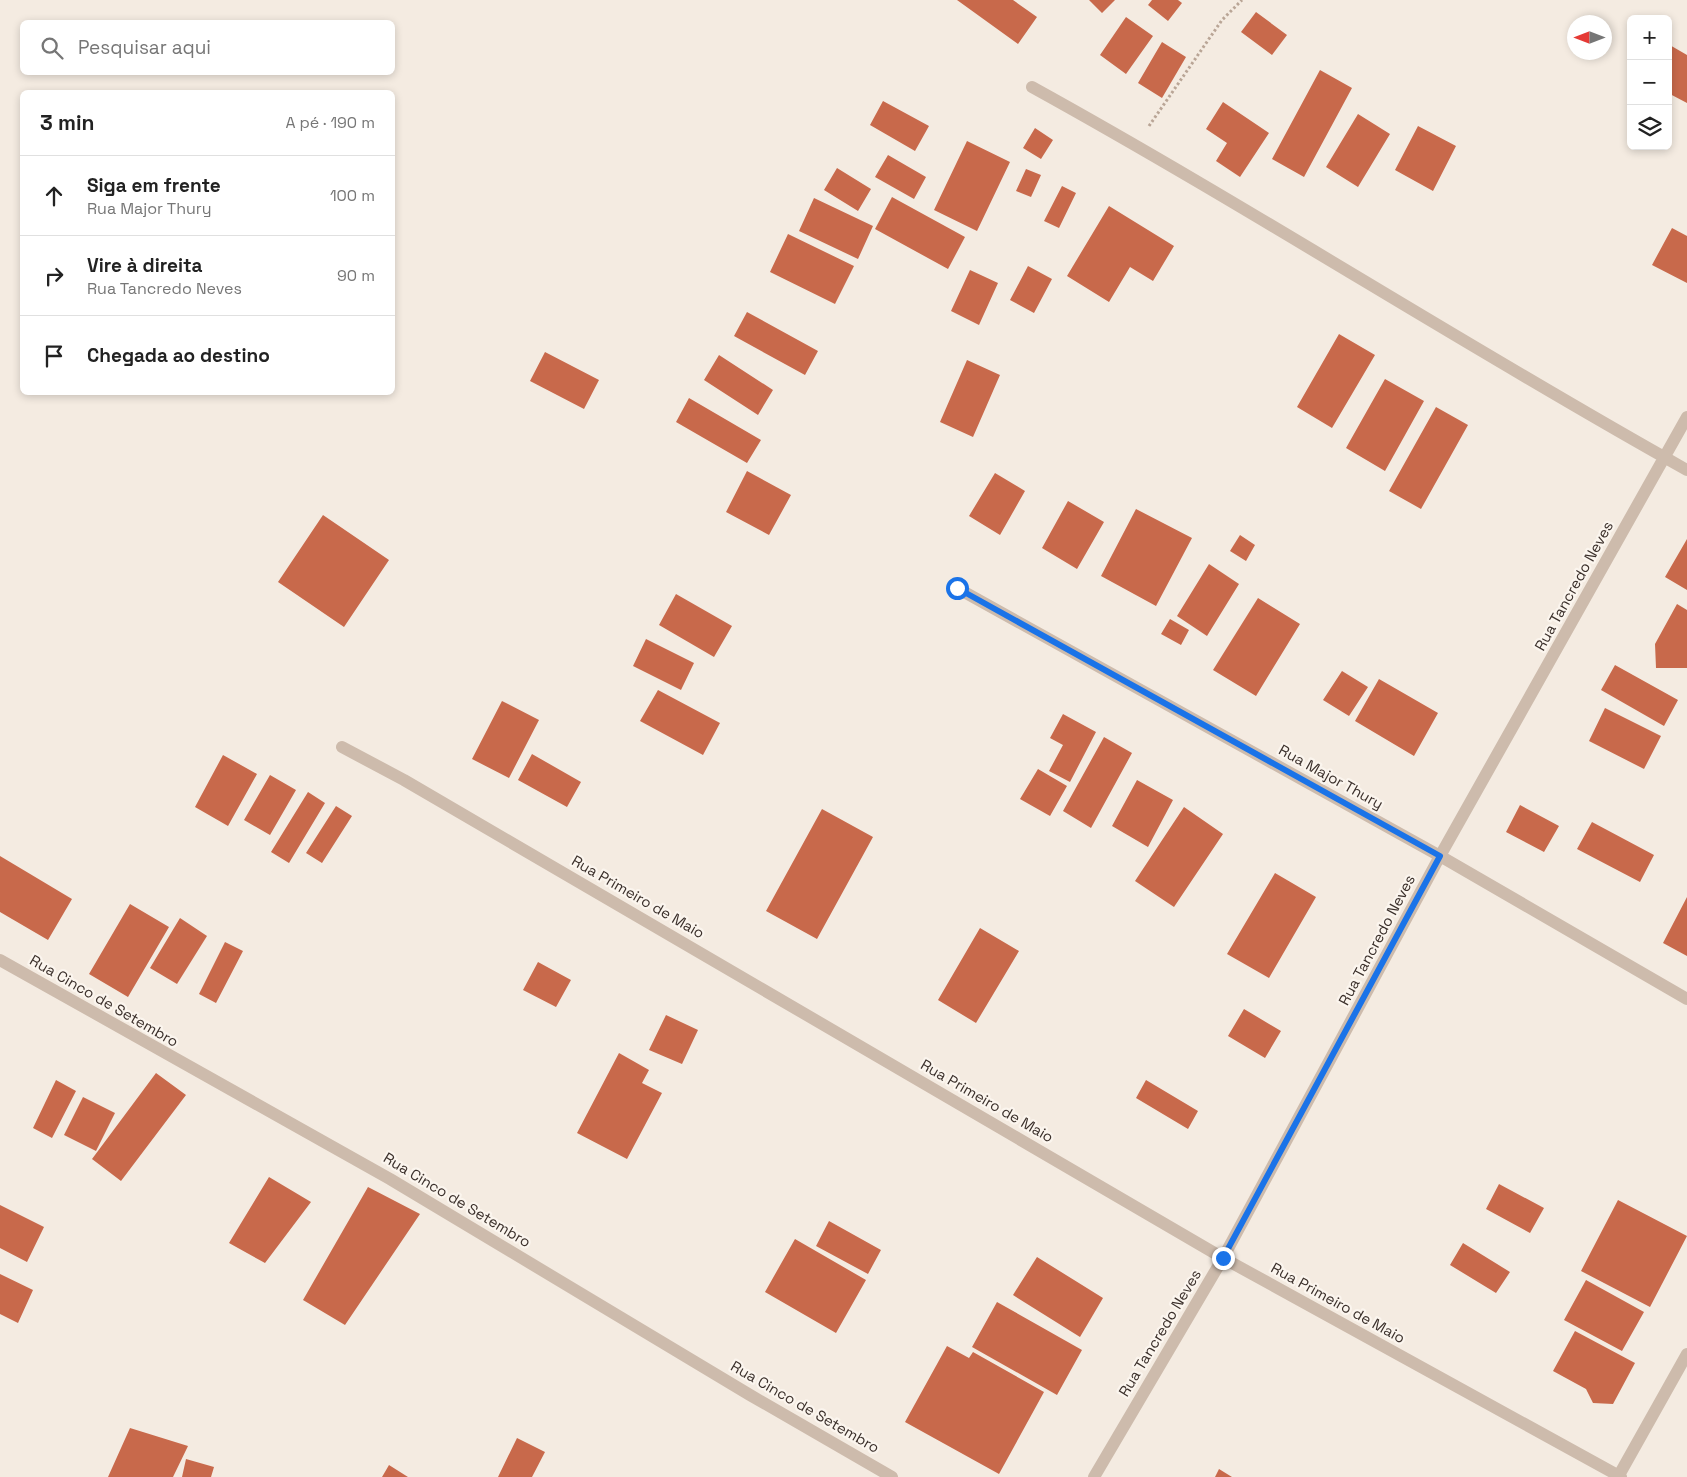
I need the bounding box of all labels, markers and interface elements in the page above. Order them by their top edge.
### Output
north arrow [1567,15,1612,60]
map controls [1627,15,1672,150]
button: + [1627,15,1672,60]
search box [20,20,395,75]
icon: search [38,34,66,62]
text: Pesquisar aqui [78,35,211,60]
button: − [1627,60,1672,105]
button: layers [1627,105,1672,150]
text: 3 min [40,109,95,136]
text: A pé · 190 m [285,112,375,133]
text: Siga em frente [87,173,221,198]
icon: ahead [40,182,68,210]
text: 100 m [330,185,375,206]
text: Rua Major Thury [87,198,212,219]
text: Vire à direita [87,253,203,278]
icon: right [40,262,68,290]
text: 90 m [337,265,375,286]
text: Rua Tancredo Neves [87,278,242,299]
icon: arrive [40,342,68,370]
text: Chegada ao destino [87,343,270,368]
street label: Rua Tancredo Neves [1530,518,1617,654]
route start [946,577,969,600]
street label: Rua Major Thury [1276,740,1387,813]
street label: Rua Primeiro de Maio [568,851,708,942]
street label: Rua Tancredo Neves [1334,871,1419,1008]
street label: Rua Cinco de Setembro [26,950,182,1051]
street label: Rua Primeiro de Maio [917,1055,1057,1146]
street label: Rua Cinco de Setembro [380,1148,534,1251]
route end [1212,1247,1235,1270]
street label: Rua Primeiro de Maio [1268,1258,1409,1347]
street label: Rua Tancredo Neves [1114,1266,1205,1400]
street label: Rua Cinco de Setembro [727,1356,883,1457]

